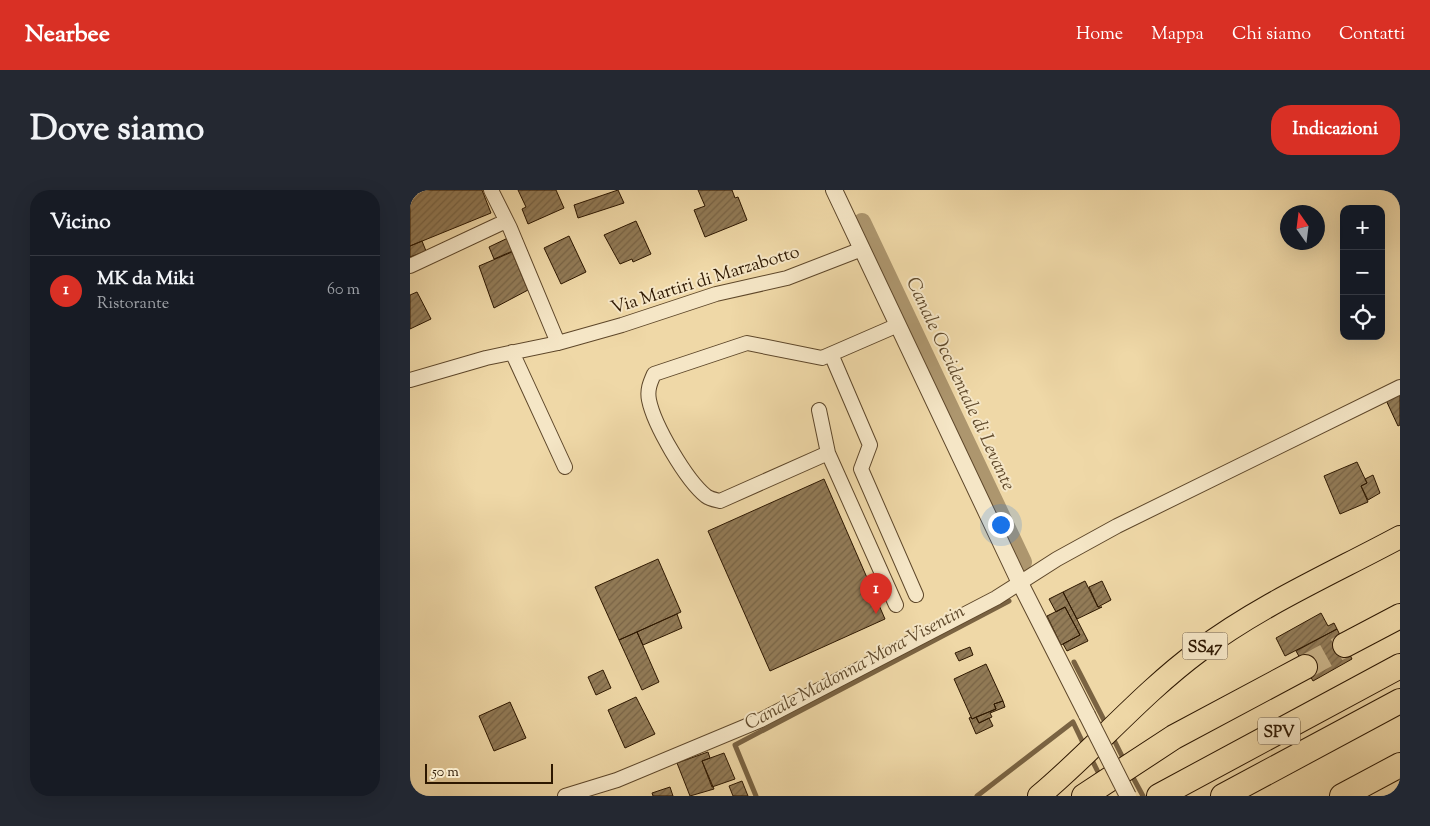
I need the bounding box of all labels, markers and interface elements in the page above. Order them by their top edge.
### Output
text: Nearbee [25,18,110,52]
text: Home [1076,22,1123,48]
text: Mappa [1151,22,1204,48]
text: Chi siamo [1232,22,1311,48]
text: Contatti [1339,22,1405,48]
text: Dove siamo [30,105,204,156]
button: Indicazioni [1271,105,1400,155]
north arrow [1280,205,1325,250]
map controls [1340,205,1385,340]
button: + [1340,205,1385,250]
text: Vicino [50,208,111,238]
street label: Via Martiri di Marzabotto [608,240,803,322]
button: − [1340,250,1385,295]
text: MK da Miki [97,266,194,293]
water label: Canale Occidentale di Levante [898,273,1021,496]
text: 1 [63,279,69,302]
text: 60 m [327,279,360,302]
text: Ristorante [97,293,169,316]
button: locate [1340,295,1385,340]
your location [988,512,1014,538]
pin: 1 [860,573,892,614]
water label: Canale Madonna Mora Visentin [740,599,970,738]
road number: SS47 [1182,632,1228,660]
road number: SPV [1258,718,1300,744]
scale bar [425,761,552,784]
text: 50 m [432,763,459,783]

